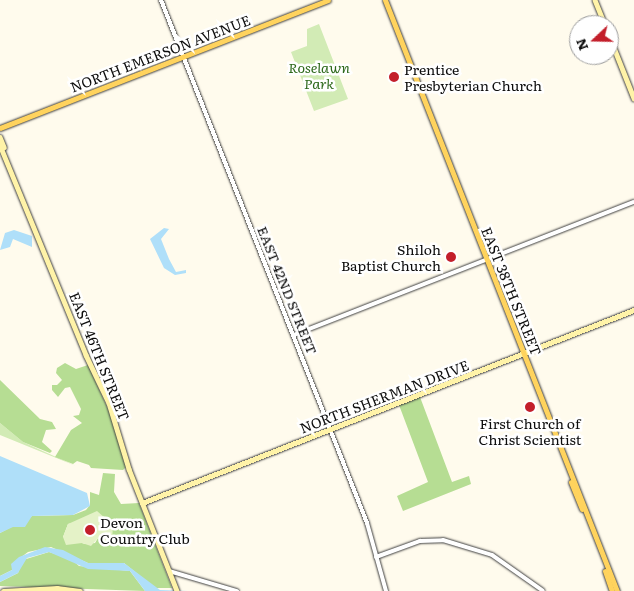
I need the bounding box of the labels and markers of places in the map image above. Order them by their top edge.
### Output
place label: Prentice Presbyterian Church [404,61,542,94]
marker: Prentice Presbyterian Church [388,71,400,83]
place label: Shiloh Baptist Church [341,241,441,274]
marker: Shiloh Baptist Church [445,251,457,263]
marker: First Church of Christ Scientist [524,401,536,413]
place label: First Church of Christ Scientist [479,415,581,448]
place label: Devon Country Club [100,514,190,546]
marker: Devon Country Club [84,524,96,536]

